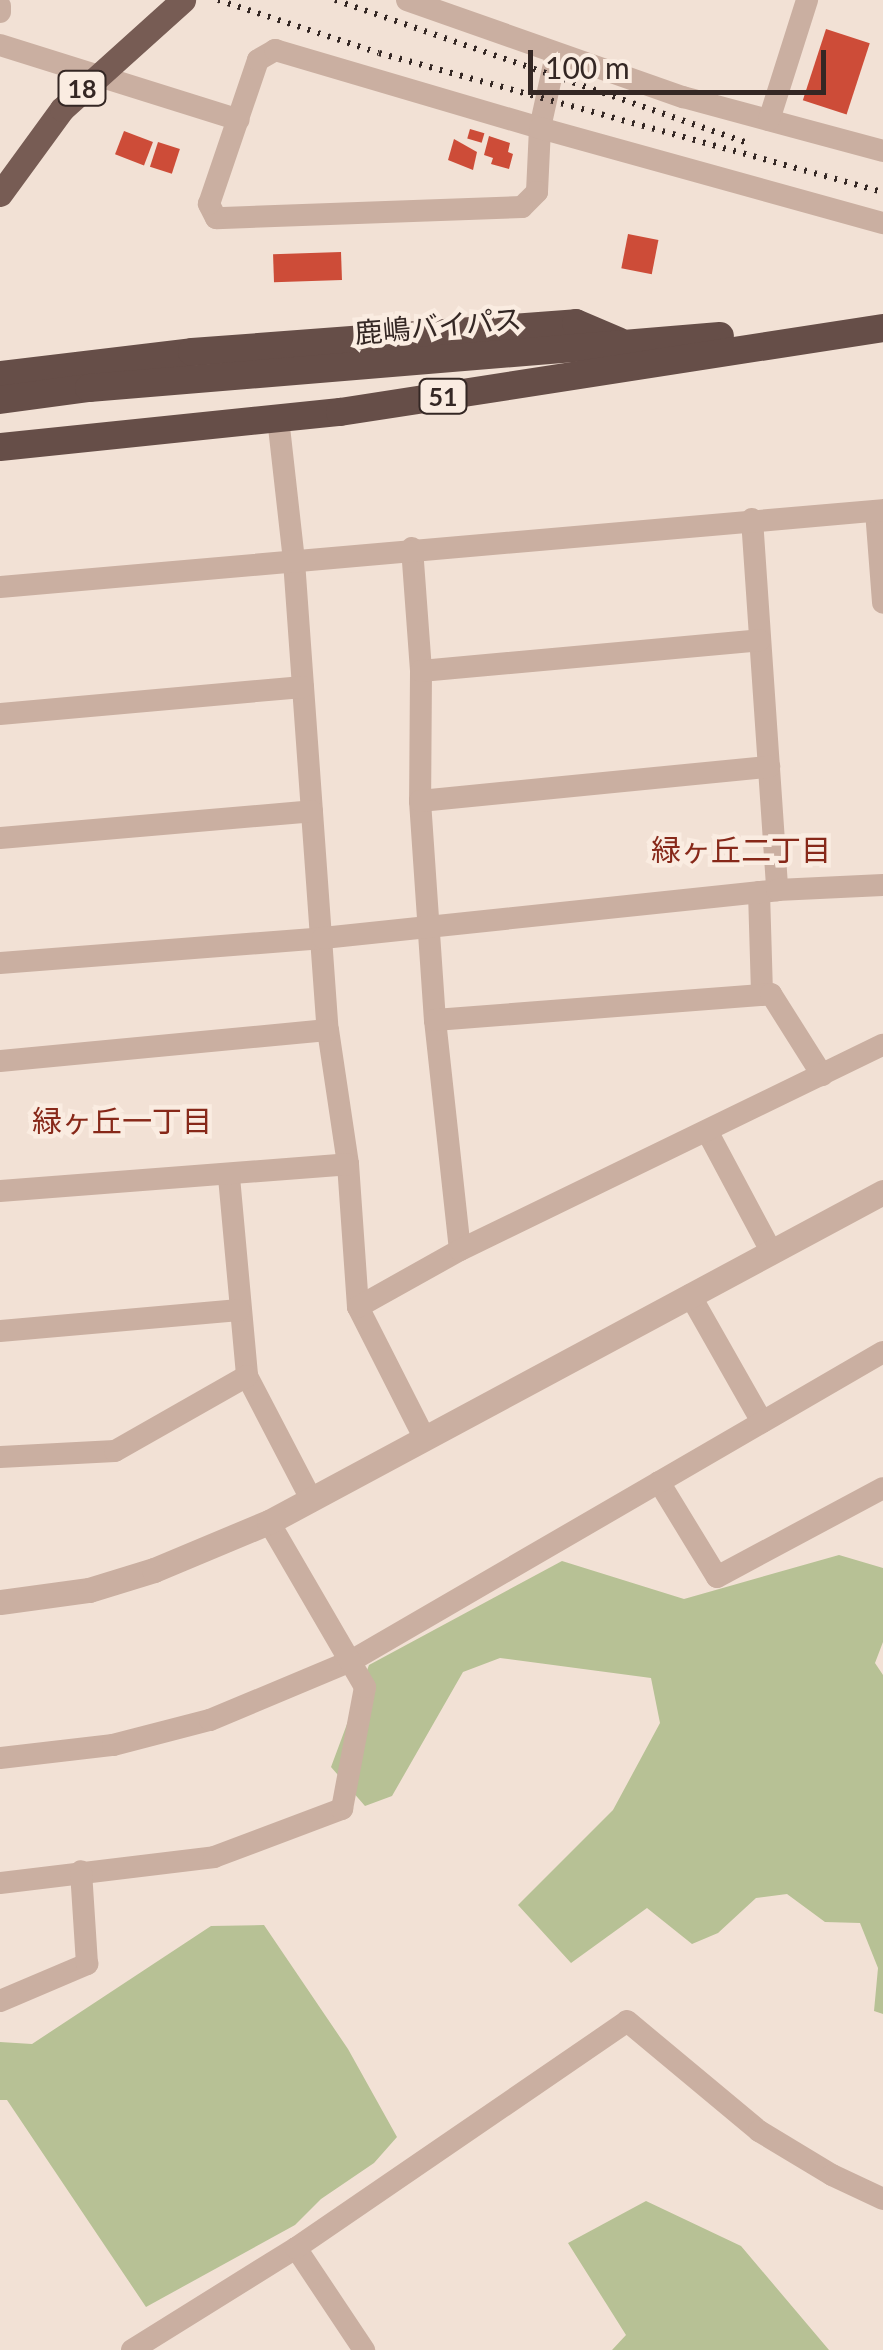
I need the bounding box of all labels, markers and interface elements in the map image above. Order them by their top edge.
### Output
scale bar [533,30,830,92]
text: 100 m [545,49,630,85]
road number: 18 [57,68,107,108]
street label: 鹿嶋バイパス [353,301,523,349]
road number: 51 [418,376,468,416]
district label: 緑ヶ丘二丁目 [651,831,831,867]
district label: 緑ヶ丘一丁目 [32,1102,212,1138]

